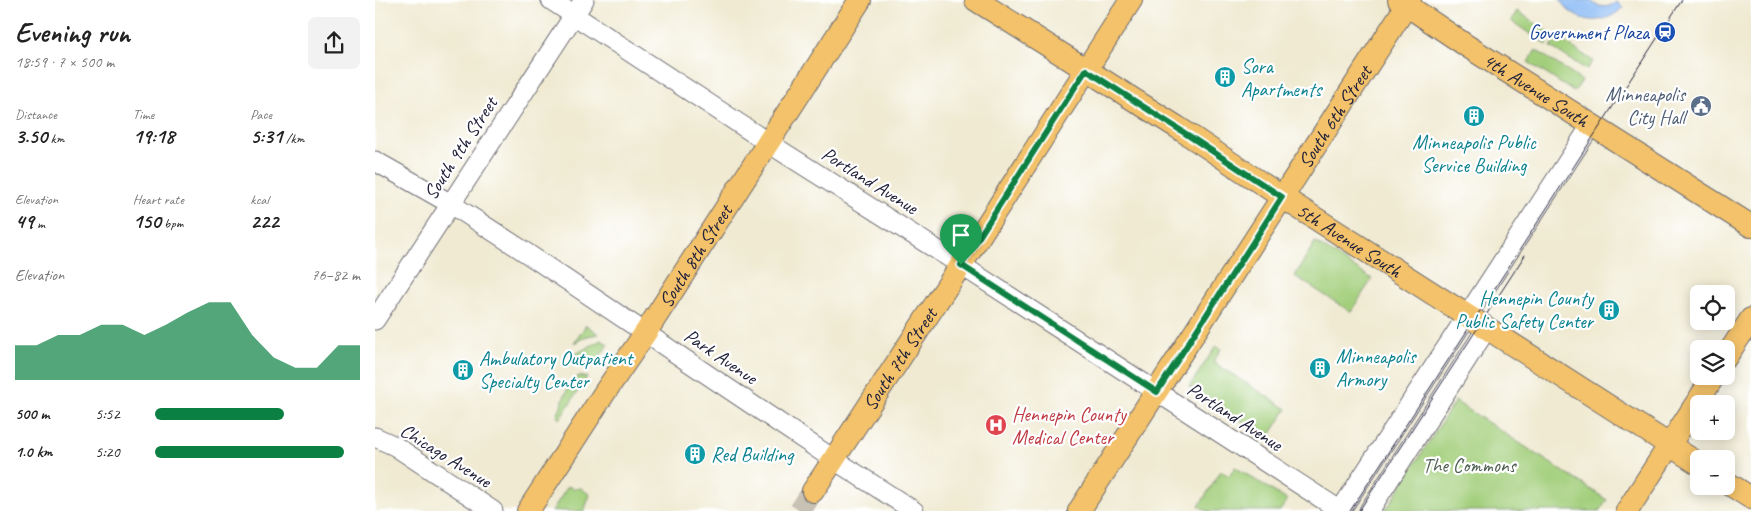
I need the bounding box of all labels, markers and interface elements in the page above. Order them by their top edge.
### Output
text: Evening run [15,15,130,50]
button: share [308,17,360,69]
place label: Government Plaza [1529,20,1651,45]
station icon: Government Plaza [1653,20,1677,44]
street label: 4th Avenue South [1478,48,1594,133]
text: 18:59 · 7 × 500 m [15,52,114,72]
place label: Sora Apartments [1241,54,1323,102]
street label: South 6th Street [1293,59,1379,173]
building icon: Sora Apartments [1213,65,1237,89]
place label: Minneapolis City Hall [1605,82,1689,130]
street label: South 9th Street [418,90,504,204]
public building icon: Minneapolis City Hall [1689,94,1713,118]
building icon: Minneapolis Public Service Building [1462,104,1486,128]
text: Distance [15,106,57,123]
text: Time [133,106,154,123]
text: Pace [250,106,272,123]
text: 3.50 [15,123,47,149]
text: 19:18 [133,123,174,149]
text: 5:31 [250,123,283,149]
text: km [47,130,64,147]
text: /km [283,130,304,147]
place label: Minneapolis Public Service Building [1412,130,1537,178]
street label: Portland Avenue [817,141,924,221]
text: Elevation [15,191,58,208]
text: Heart rate [133,191,184,208]
text: kcal [250,191,269,208]
street label: South 8th Street [653,198,739,312]
street label: 5th Avenue South [1292,198,1407,284]
text: 49 [15,208,34,234]
text: 150 [133,208,161,234]
text: 222 [250,208,279,234]
pin [940,214,982,265]
text: m [34,215,45,232]
text: bpm [161,215,183,232]
icon: arrive [947,221,975,249]
text: Elevation [15,265,64,285]
text: 76–82 m [311,265,360,285]
map controls [1690,285,1735,495]
button: locate [1690,285,1735,330]
place label: Hennepin County Public Safety Center [1455,286,1595,334]
building icon: Hennepin County Public Safety Center [1597,298,1621,322]
street label: South 7th Street [857,301,944,415]
street label: Park Avenue [679,323,763,391]
button: layers [1690,340,1735,385]
place label: Minneapolis Armory [1336,344,1418,392]
place label: Ambulatory Outpatient Specialty Center [479,346,635,394]
building icon: Minneapolis Armory [1308,356,1332,380]
building icon: Ambulatory Outpatient Specialty Center [451,358,475,382]
street label: Portland Avenue [1182,376,1288,457]
button: + [1690,395,1735,440]
place label: Hennepin County Medical Center [1012,402,1128,450]
text: 500 m [15,404,49,424]
text: 5:52 [95,404,120,424]
hospital icon: Hennepin County Medical Center [984,413,1008,437]
street label: Chicago Avenue [396,418,497,494]
text: 1.0 km [15,442,52,462]
text: 5:20 [95,442,120,462]
building icon: Red Building [683,442,707,466]
place label: Red Building [711,442,795,467]
button: − [1690,450,1735,495]
park label: The Commons [1422,453,1518,478]

